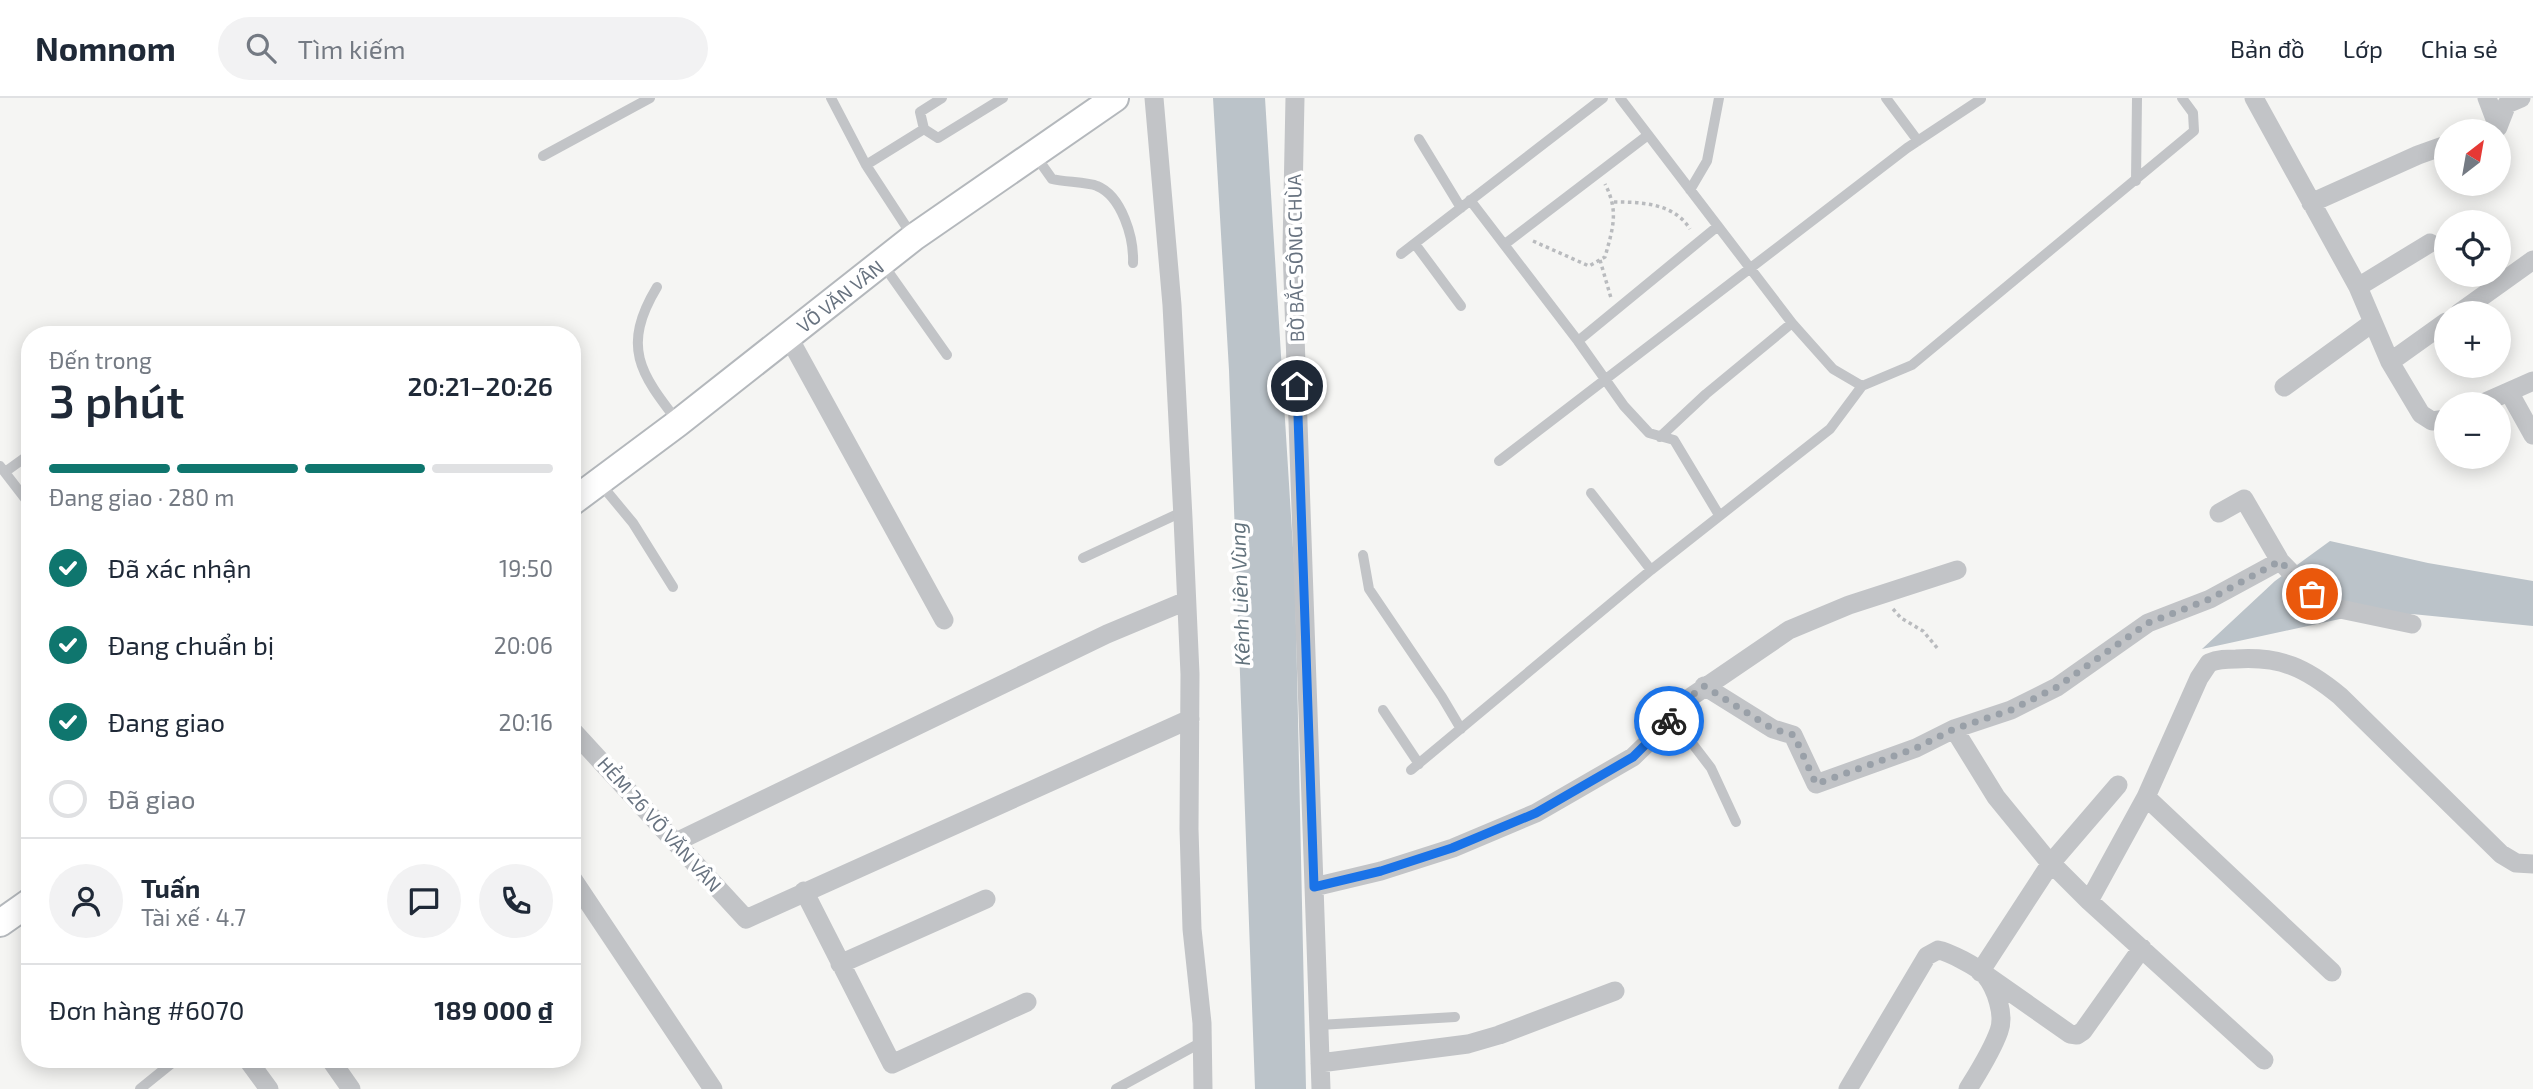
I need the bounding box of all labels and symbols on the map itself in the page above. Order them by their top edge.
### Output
north arrow [2434,119,2511,196]
street label: BỜ BẮC SÔNG CHÙA [1280,174,1308,342]
street label: VÕ VĂN VÂN [792,254,888,337]
pin [1267,356,1327,416]
water label: Kênh Liên Vùng [1224,522,1254,666]
pin [2282,564,2342,624]
courier [1634,686,1704,756]
street label: HẺM 26 VÕ VĂN VÂN [593,751,727,896]

